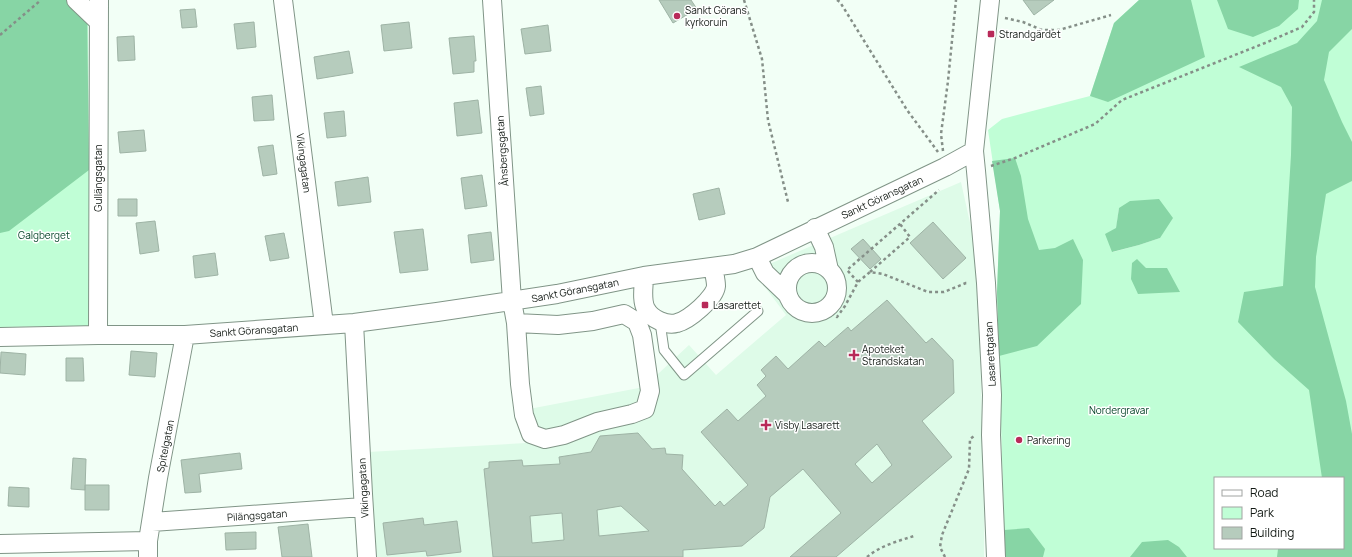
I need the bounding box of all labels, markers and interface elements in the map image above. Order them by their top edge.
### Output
place label: Sankt Görans kyrkoruin [685,3,747,29]
marker: Sankt Görans kyrkoruin [672,11,682,21]
place label: Strandgärdet [999,27,1061,41]
marker: Strandgärdet [986,29,996,39]
street label: Åhsbergsgatan [493,115,511,187]
street label: Vikingagatan [293,132,315,194]
street label: Gullängsgatan [91,144,105,212]
street label: Sankt Göransgatan [839,172,925,222]
park label: Galgberget [18,228,70,242]
street label: Sankt Göransgatan [530,275,620,305]
place label: Lasarettet [713,298,761,312]
marker: Lasarettet [700,300,710,310]
street label: Sankt Göransgatan [209,320,299,340]
street label: Lasarettgatan [981,321,999,387]
place label: Apoteket Strandskatan [862,342,924,368]
marker: Apoteket Strandskatan [849,350,859,360]
park label: Nordergravar [1089,403,1149,417]
street label: Spitelgatan [153,418,177,474]
place label: Visby Lasarett [775,418,840,432]
marker: Visby Lasarett [760,419,772,431]
place label: Parkering [1027,433,1071,447]
marker: Parkering [1014,435,1024,445]
street label: Vikingagatan [354,458,372,518]
legend [1214,477,1344,549]
text: Road [1250,484,1278,501]
text: Park [1250,504,1275,521]
street label: Pilängsgatan [226,506,288,524]
text: Building [1250,524,1294,541]

